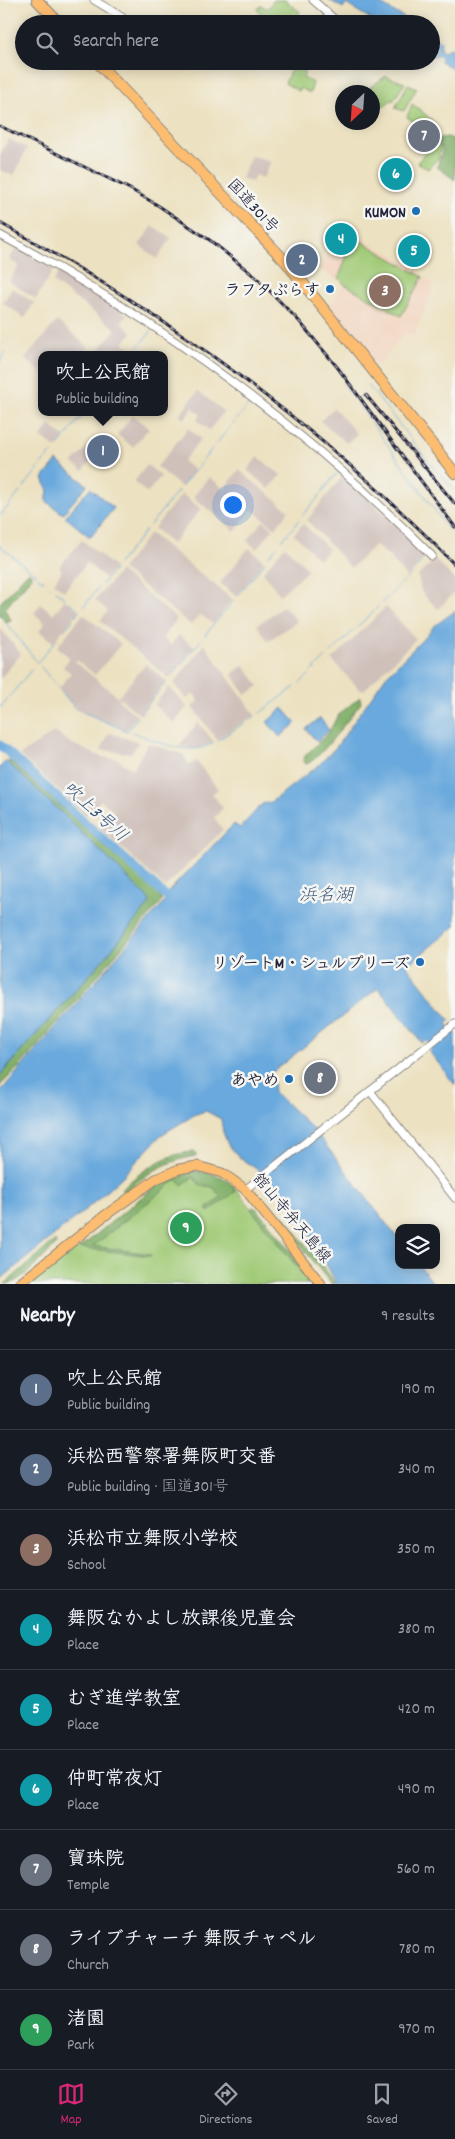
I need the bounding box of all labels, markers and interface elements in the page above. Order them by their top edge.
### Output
search box [15,15,440,70]
icon: search [33,29,61,57]
text: Search here [73,29,159,56]
north arrow [335,85,380,130]
pin: 7 [408,117,440,155]
pin: 6 [380,155,412,193]
street label: 国道301号 [221,174,284,239]
place label: KUMON [364,202,406,225]
marker: KUMON [410,205,422,217]
pin: 4 [325,220,357,258]
pin: 5 [398,232,430,270]
pin: 2 [286,241,318,279]
pin: 3 [369,272,401,310]
place label: ラフタぷらす [225,280,320,303]
marker: ラフタぷらす [324,283,336,295]
popup [38,351,168,416]
text: 吹上公民館 [55,361,151,388]
text: Public building [55,388,139,411]
pin: 1 [87,432,119,470]
your location [220,492,246,518]
water label: 吹上3号川 [56,777,132,849]
water label: 浜名湖 [299,884,355,909]
place label: リゾートM・シュルプリーズ [212,953,410,976]
marker: リゾートM・シュルプリーズ [414,956,426,968]
pin: 8 [304,1059,336,1097]
place label: あやめ [231,1070,279,1093]
marker: あやめ [283,1073,295,1085]
street label: 舘山寺弁天島線 [246,1168,336,1269]
pin: 9 [170,1209,202,1247]
map controls [395,1224,440,1269]
button: layers [395,1224,440,1269]
text: Nearby [20,1302,75,1332]
text: 9 results [381,1305,435,1328]
text: 吹上公民館 [67,1367,162,1394]
text: 1 [34,1378,38,1401]
text: 190 m [401,1378,435,1401]
text: Public building [67,1394,150,1417]
text: 浜松西警察署舞阪町交番 [67,1445,276,1472]
text: 2 [33,1458,40,1481]
text: 340 m [398,1458,435,1481]
text: Public building · 国道301号 [67,1476,229,1499]
text: 浜松市立舞阪小学校 [67,1527,238,1554]
text: 3 [32,1538,40,1561]
text: 350 m [397,1538,435,1561]
text: School [67,1554,106,1577]
text: 舞阪なかよし放課後児童会 [67,1607,295,1634]
text: 4 [33,1618,39,1641]
text: 380 m [398,1618,435,1641]
text: Place [67,1634,99,1657]
text: むぎ進学教室 [67,1687,181,1714]
text: 5 [32,1698,40,1721]
text: 420 m [398,1698,435,1721]
text: Place [67,1714,99,1737]
text: 仲町常夜灯 [67,1767,162,1794]
text: 6 [32,1778,40,1801]
text: 490 m [398,1778,435,1801]
text: Place [67,1794,99,1817]
text: 寶珠院 [67,1847,124,1874]
text: 7 [33,1858,39,1881]
text: 560 m [396,1858,435,1881]
text: Temple [67,1874,110,1897]
text: ライブチャーチ 舞阪チャペル [67,1927,316,1954]
text: 8 [33,1938,39,1961]
text: 780 m [399,1938,435,1961]
text: Church [67,1954,109,1977]
text: 渚園 [67,2007,105,2034]
text: 9 [32,2018,40,2041]
text: 970 m [398,2018,435,2041]
text: Park [67,2034,94,2057]
tab: Map [57,2080,85,2130]
tab: Directions [199,2080,252,2130]
tab: Saved [367,2080,398,2130]

